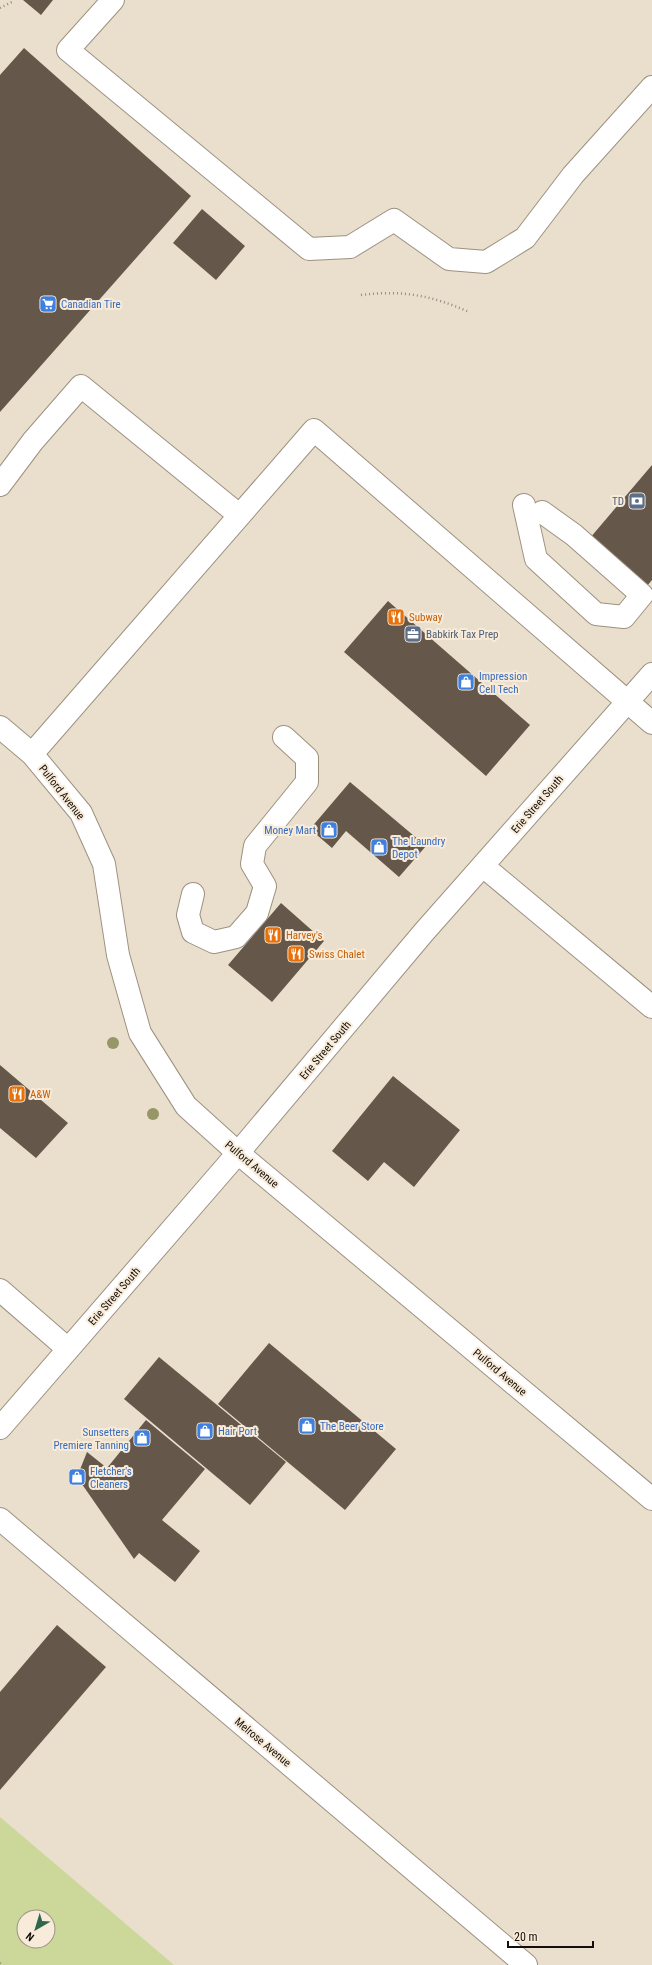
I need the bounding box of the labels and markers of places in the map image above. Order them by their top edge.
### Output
supermarket icon: Canadian Tire [38,294,58,314]
place label: Canadian Tire [61,298,121,311]
bank icon: TD [627,491,647,511]
place label: TD [612,495,624,508]
restaurant icon: Subway [386,607,406,627]
place label: Subway [409,611,443,624]
office icon: Babkirk Tax Prep [403,624,423,644]
place label: Babkirk Tax Prep [426,628,498,641]
place label: Impression Cell Tech [479,670,527,696]
shop icon: Impression Cell Tech [456,672,476,692]
shop icon: Money Mart [319,820,339,840]
place label: Money Mart [264,824,316,837]
place label: The Laundry Depot [392,835,446,861]
shop icon: The Laundry Depot [369,837,389,857]
restaurant icon: Harvey's [263,925,283,945]
place label: Harvey's [286,929,322,942]
restaurant icon: Swiss Chalet [286,944,306,964]
place label: Swiss Chalet [309,948,365,961]
restaurant icon: A&W [7,1084,27,1104]
place label: A&W [30,1088,51,1101]
shop icon: The Beer Store [297,1416,317,1436]
place label: The Beer Store [320,1420,384,1433]
shop icon: Hair Port [195,1421,215,1441]
place label: Hair Port [218,1425,257,1438]
place label: Sunsetters Premiere Tanning [53,1426,129,1452]
shop icon: Sunsetters Premiere Tanning [132,1428,152,1448]
place label: Fletcher's Cleaners [90,1465,132,1491]
shop icon: Fletcher's Cleaners [67,1467,87,1487]

